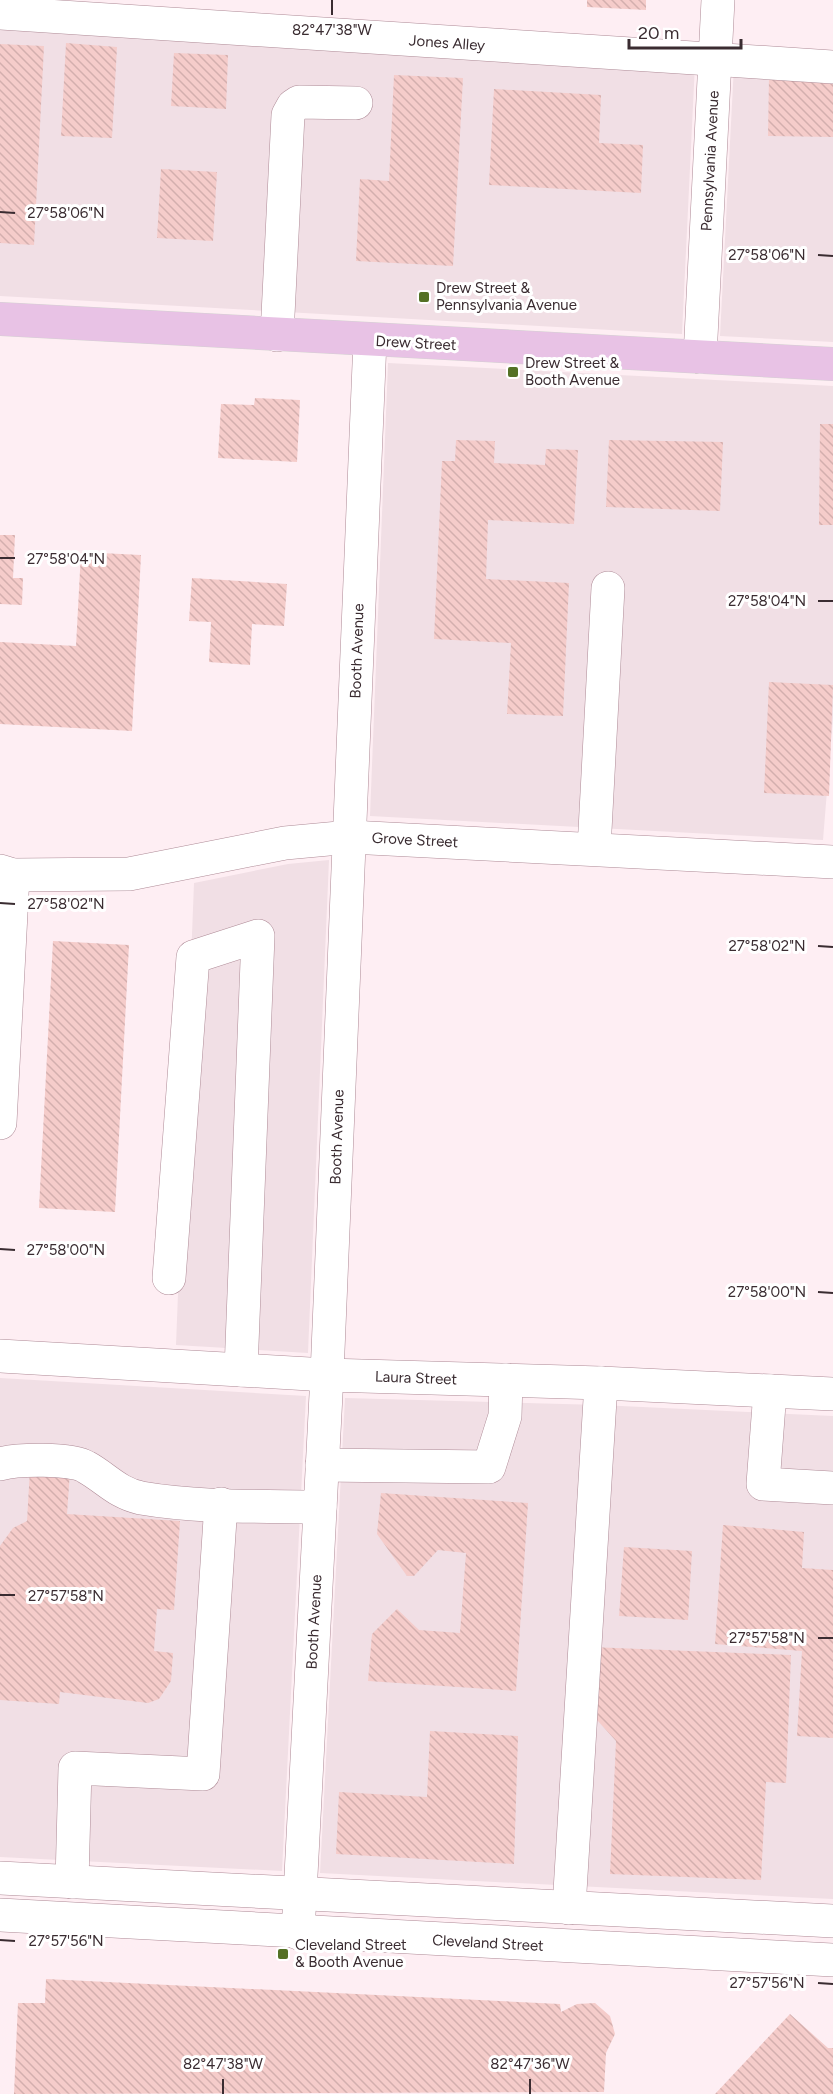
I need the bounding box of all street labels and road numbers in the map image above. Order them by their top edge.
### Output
street label: Jones Alley [408,31,486,55]
street label: Pennsylvania Avenue [697,90,723,232]
street label: Drew Street [375,332,457,354]
street label: Booth Avenue [346,603,368,699]
street label: Grove Street [371,829,459,851]
street label: Booth Avenue [326,1089,348,1185]
street label: Laura Street [375,1368,458,1388]
street label: Booth Avenue [303,1574,325,1670]
street label: Cleveland Street [432,1931,545,1955]

